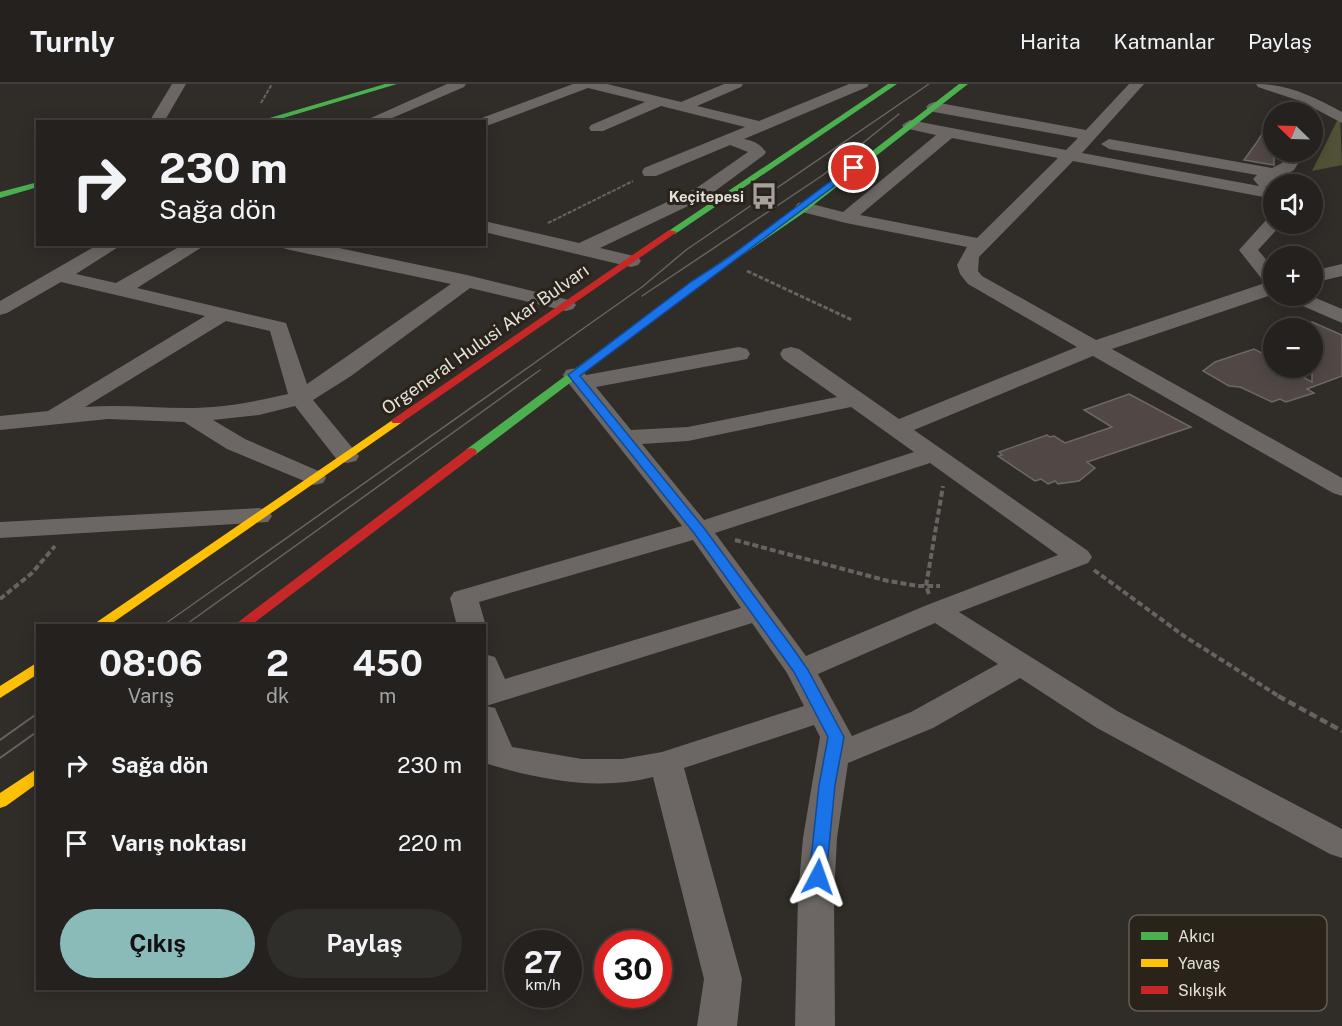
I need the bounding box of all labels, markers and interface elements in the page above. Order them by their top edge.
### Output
text: Turnly [30,25,115,58]
text: Harita [1020,29,1081,54]
text: Katmanlar [1114,29,1215,54]
text: Paylaş [1248,29,1312,54]
north arrow [1263,102,1323,162]
map controls [1263,102,1323,378]
pin [828,142,879,193]
text: 230 m [159,143,288,192]
icon: right [60,144,138,222]
icon: arrive [837,151,870,184]
button: sound [1263,174,1323,234]
bus stop icon: Keçitepesi [749,181,779,211]
place label: Keçitepesi [669,188,744,205]
text: Sağa dön [159,193,276,225]
button: + [1263,246,1323,306]
street label: Orgeneral Hulusi Akar Bulvarı [377,259,593,419]
button: − [1263,318,1323,378]
text: 08:06 [99,642,203,684]
text: 2 [266,642,289,684]
text: 450 [352,642,423,684]
text: Varış [128,684,174,708]
text: dk [266,684,289,708]
text: m [379,684,396,708]
icon: right [60,749,93,782]
text: Sağa dön [111,752,208,778]
text: 230 m [397,752,462,778]
icon: arrive [60,827,93,860]
text: Varış noktası [111,830,246,856]
text: 220 m [398,830,462,856]
position arrow [786,845,850,909]
button: Çıkış [60,909,255,978]
button: Paylaş [267,909,462,978]
legend [1129,915,1327,1011]
text: Akıcı [1178,927,1215,946]
speed limit sign: 30 [594,930,672,1008]
text: 27 [524,944,562,980]
text: Yavaş [1178,954,1220,973]
text: km/h [525,976,561,993]
text: Sıkışık [1178,981,1227,1000]

